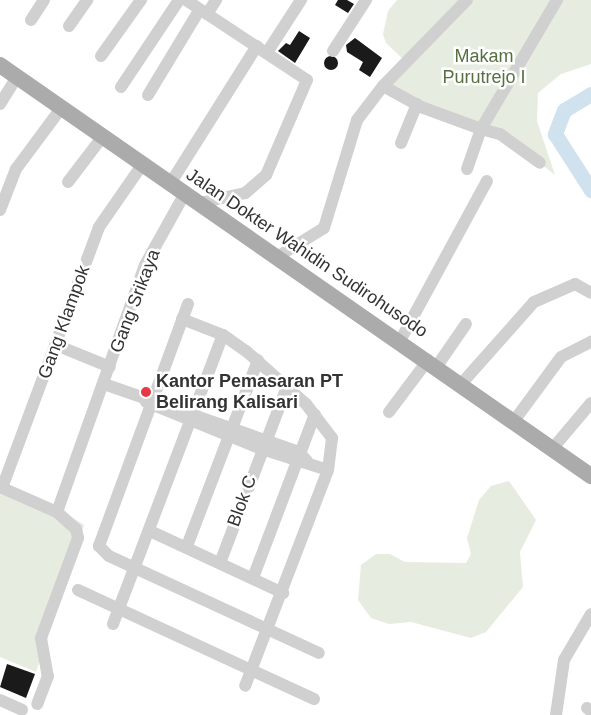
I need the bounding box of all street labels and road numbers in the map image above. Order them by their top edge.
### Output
street label: Jalan Dokter Wahidin Sudirohusodo [182,164,432,342]
street label: Gang Srikaya [105,246,165,356]
street label: Gang Klampok [33,262,95,382]
street label: Blok C [223,472,261,530]

